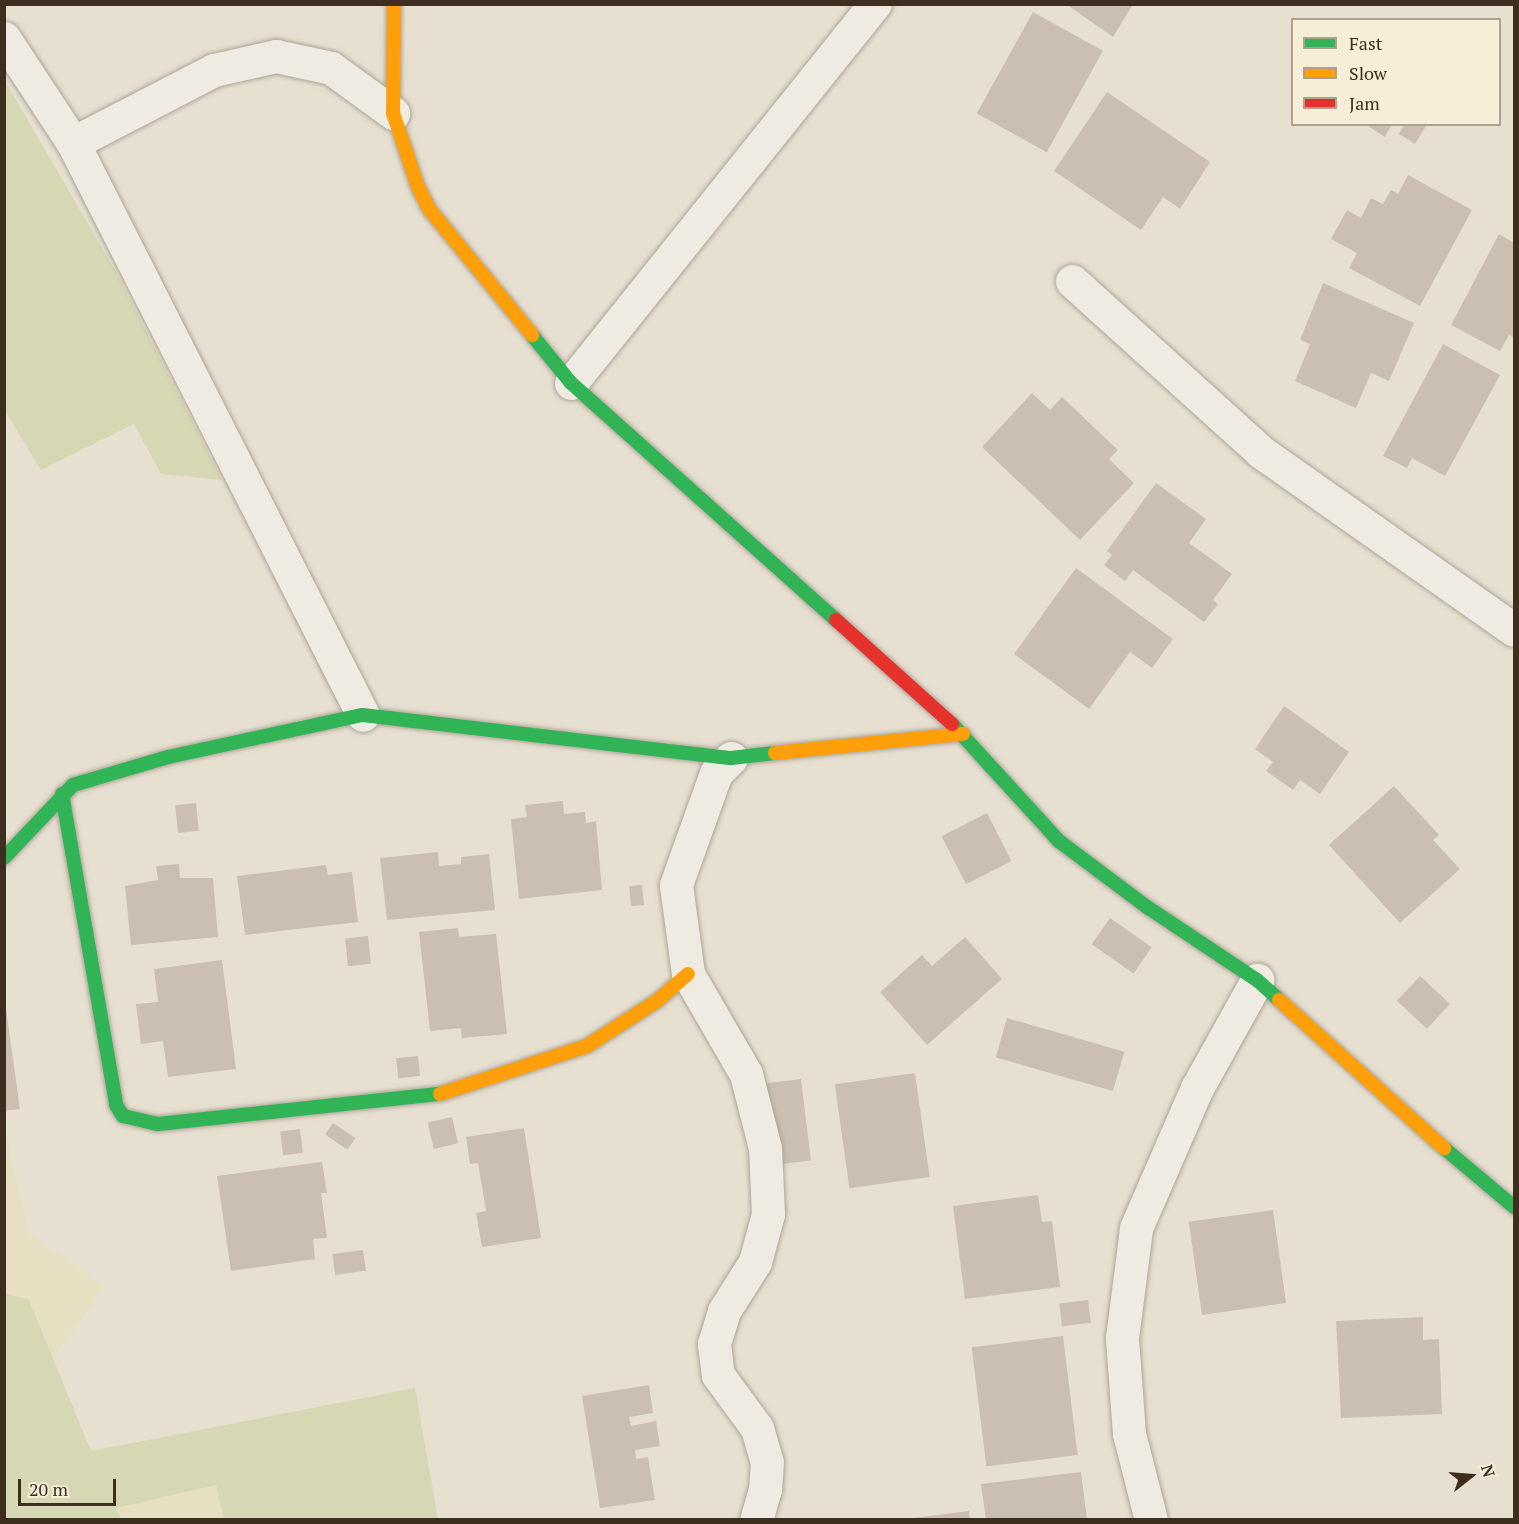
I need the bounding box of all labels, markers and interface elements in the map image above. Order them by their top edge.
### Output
legend [1291,18,1501,126]
text: Fast [1349,31,1382,55]
text: Slow [1349,61,1387,85]
text: Jam [1349,91,1380,115]
north arrow [1441,1446,1501,1506]
text: N [1476,1462,1501,1480]
scale bar [21,1467,118,1505]
text: 20 m [29,1477,68,1501]

